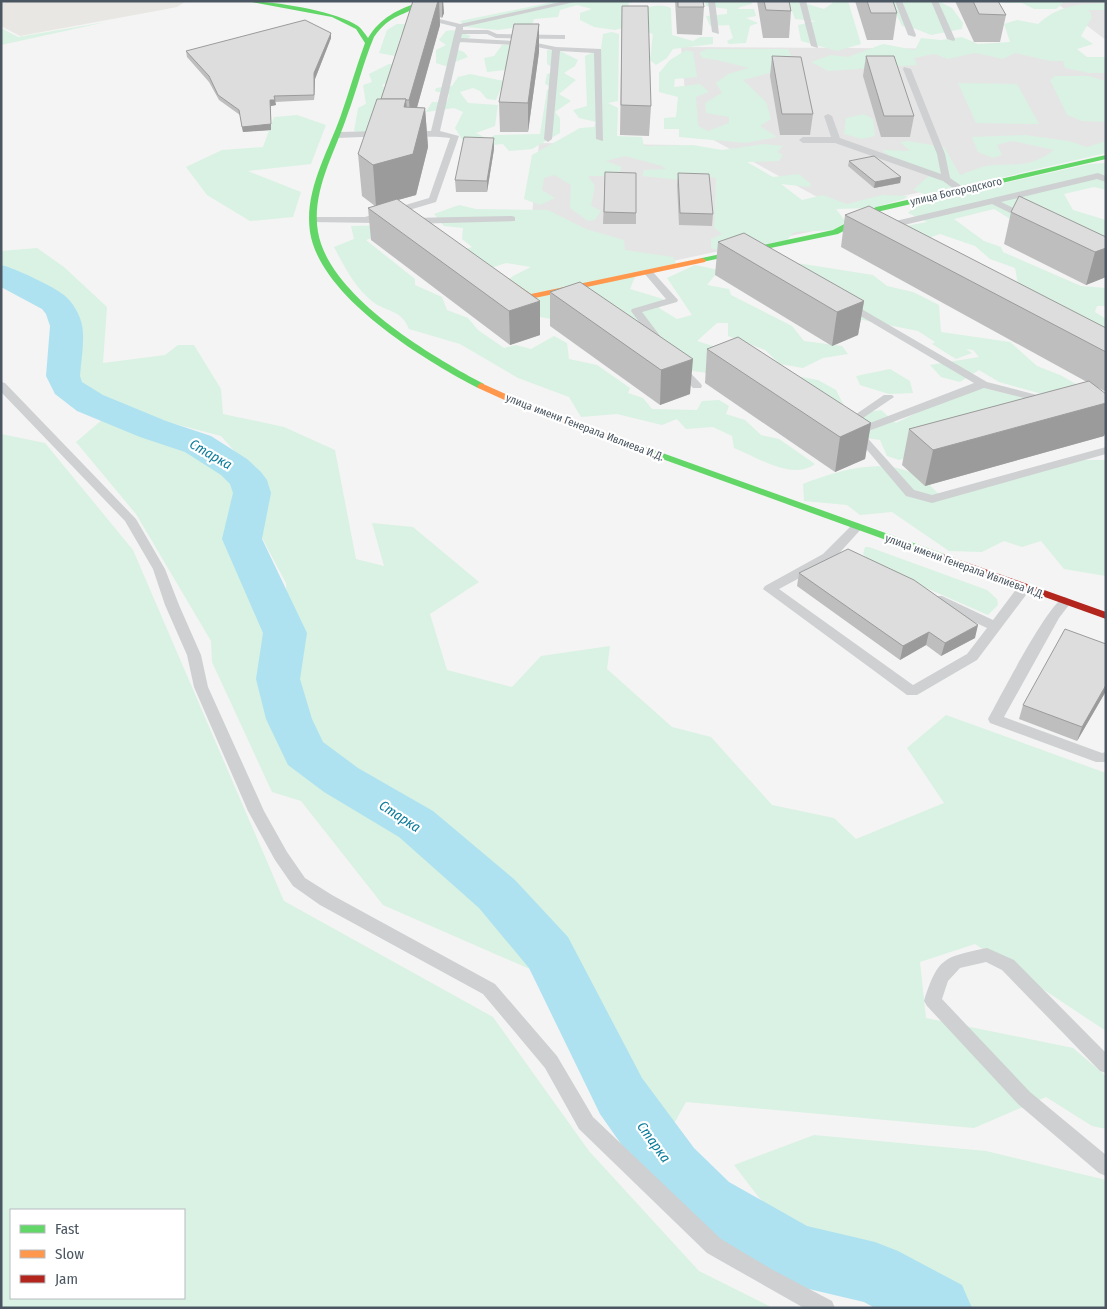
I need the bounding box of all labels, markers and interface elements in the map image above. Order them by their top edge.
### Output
street label: улица Богородского [909,175,1003,208]
street label: улица имени Генерала Ивлиева И.Д. [504,391,666,464]
water label: Старка [187,436,235,473]
street label: улица имени Генерала Ивлиева И.Д. [884,532,1046,601]
water label: Старка [376,797,424,836]
water label: Старка [633,1119,674,1166]
legend [10,1209,185,1299]
text: Fast [55,1220,79,1238]
text: Slow [55,1245,84,1263]
text: Jam [55,1270,78,1288]

